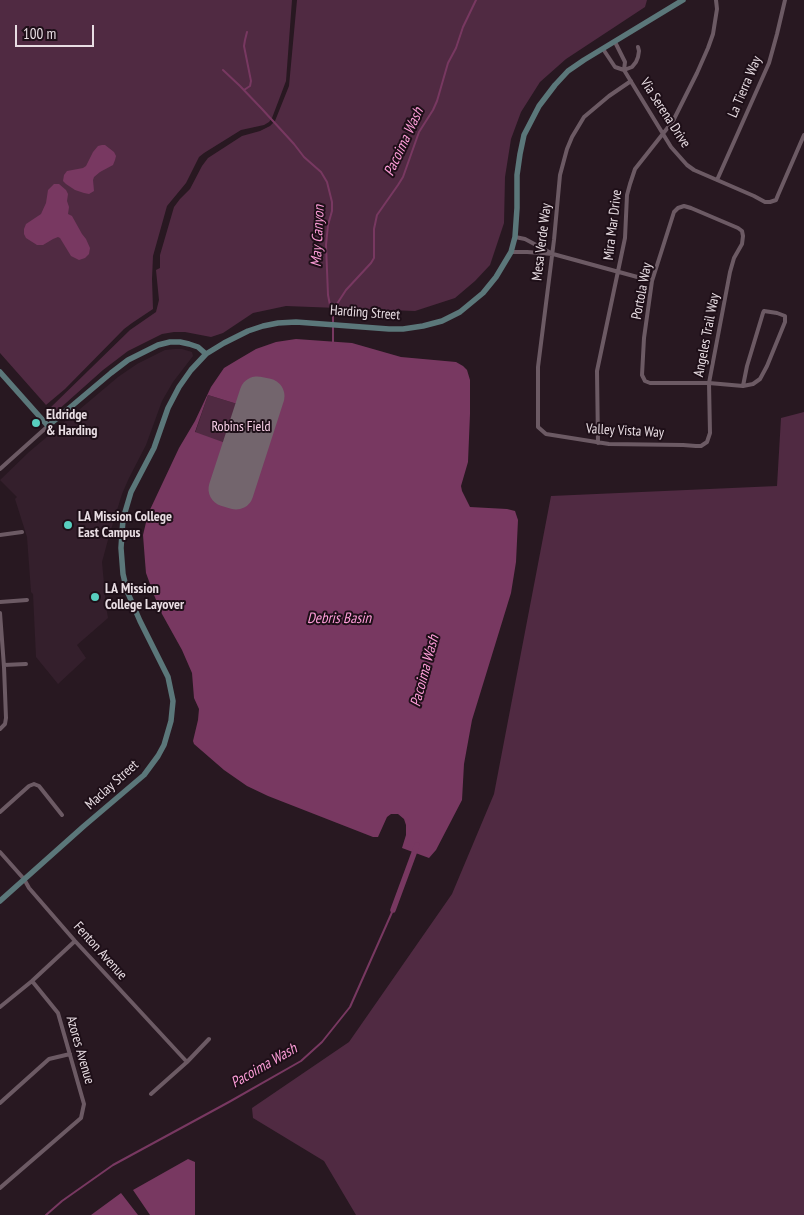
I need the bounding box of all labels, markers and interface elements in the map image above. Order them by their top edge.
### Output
scale bar [18,15,96,47]
text: 100 m [23,24,56,43]
street label: La Tierra Way [725,54,765,120]
street label: Via Serena Drive [636,75,694,151]
water label: Pacoima Wash [380,105,428,179]
street label: Mira Mar Drive [600,189,626,261]
street label: Mesa Verde Way [529,202,555,282]
water label: May Canyon [307,204,329,268]
street label: Portola Way [628,261,656,321]
street label: Angeles Trail Way [691,292,723,378]
street label: Harding Street [329,302,401,324]
place label: Eldridge & Harding [46,407,97,440]
marker: Eldridge & Harding [30,417,42,429]
park label: Robins Field [211,419,271,435]
street label: Valley Vista Way [585,421,665,441]
place label: LA Mission College East Campus [78,509,172,542]
marker: LA Mission College East Campus [62,519,74,531]
place label: LA Mission College Layover [105,581,184,614]
marker: LA Mission College Layover [89,591,101,603]
water label: Debris Basin [307,610,371,628]
water label: Pacoima Wash [407,633,443,709]
street label: Maclay Street [82,757,142,813]
street label: Fenton Avenue [70,919,130,983]
street label: Azores Avenue [62,1014,98,1086]
water label: Pacoima Wash [228,1040,300,1092]

